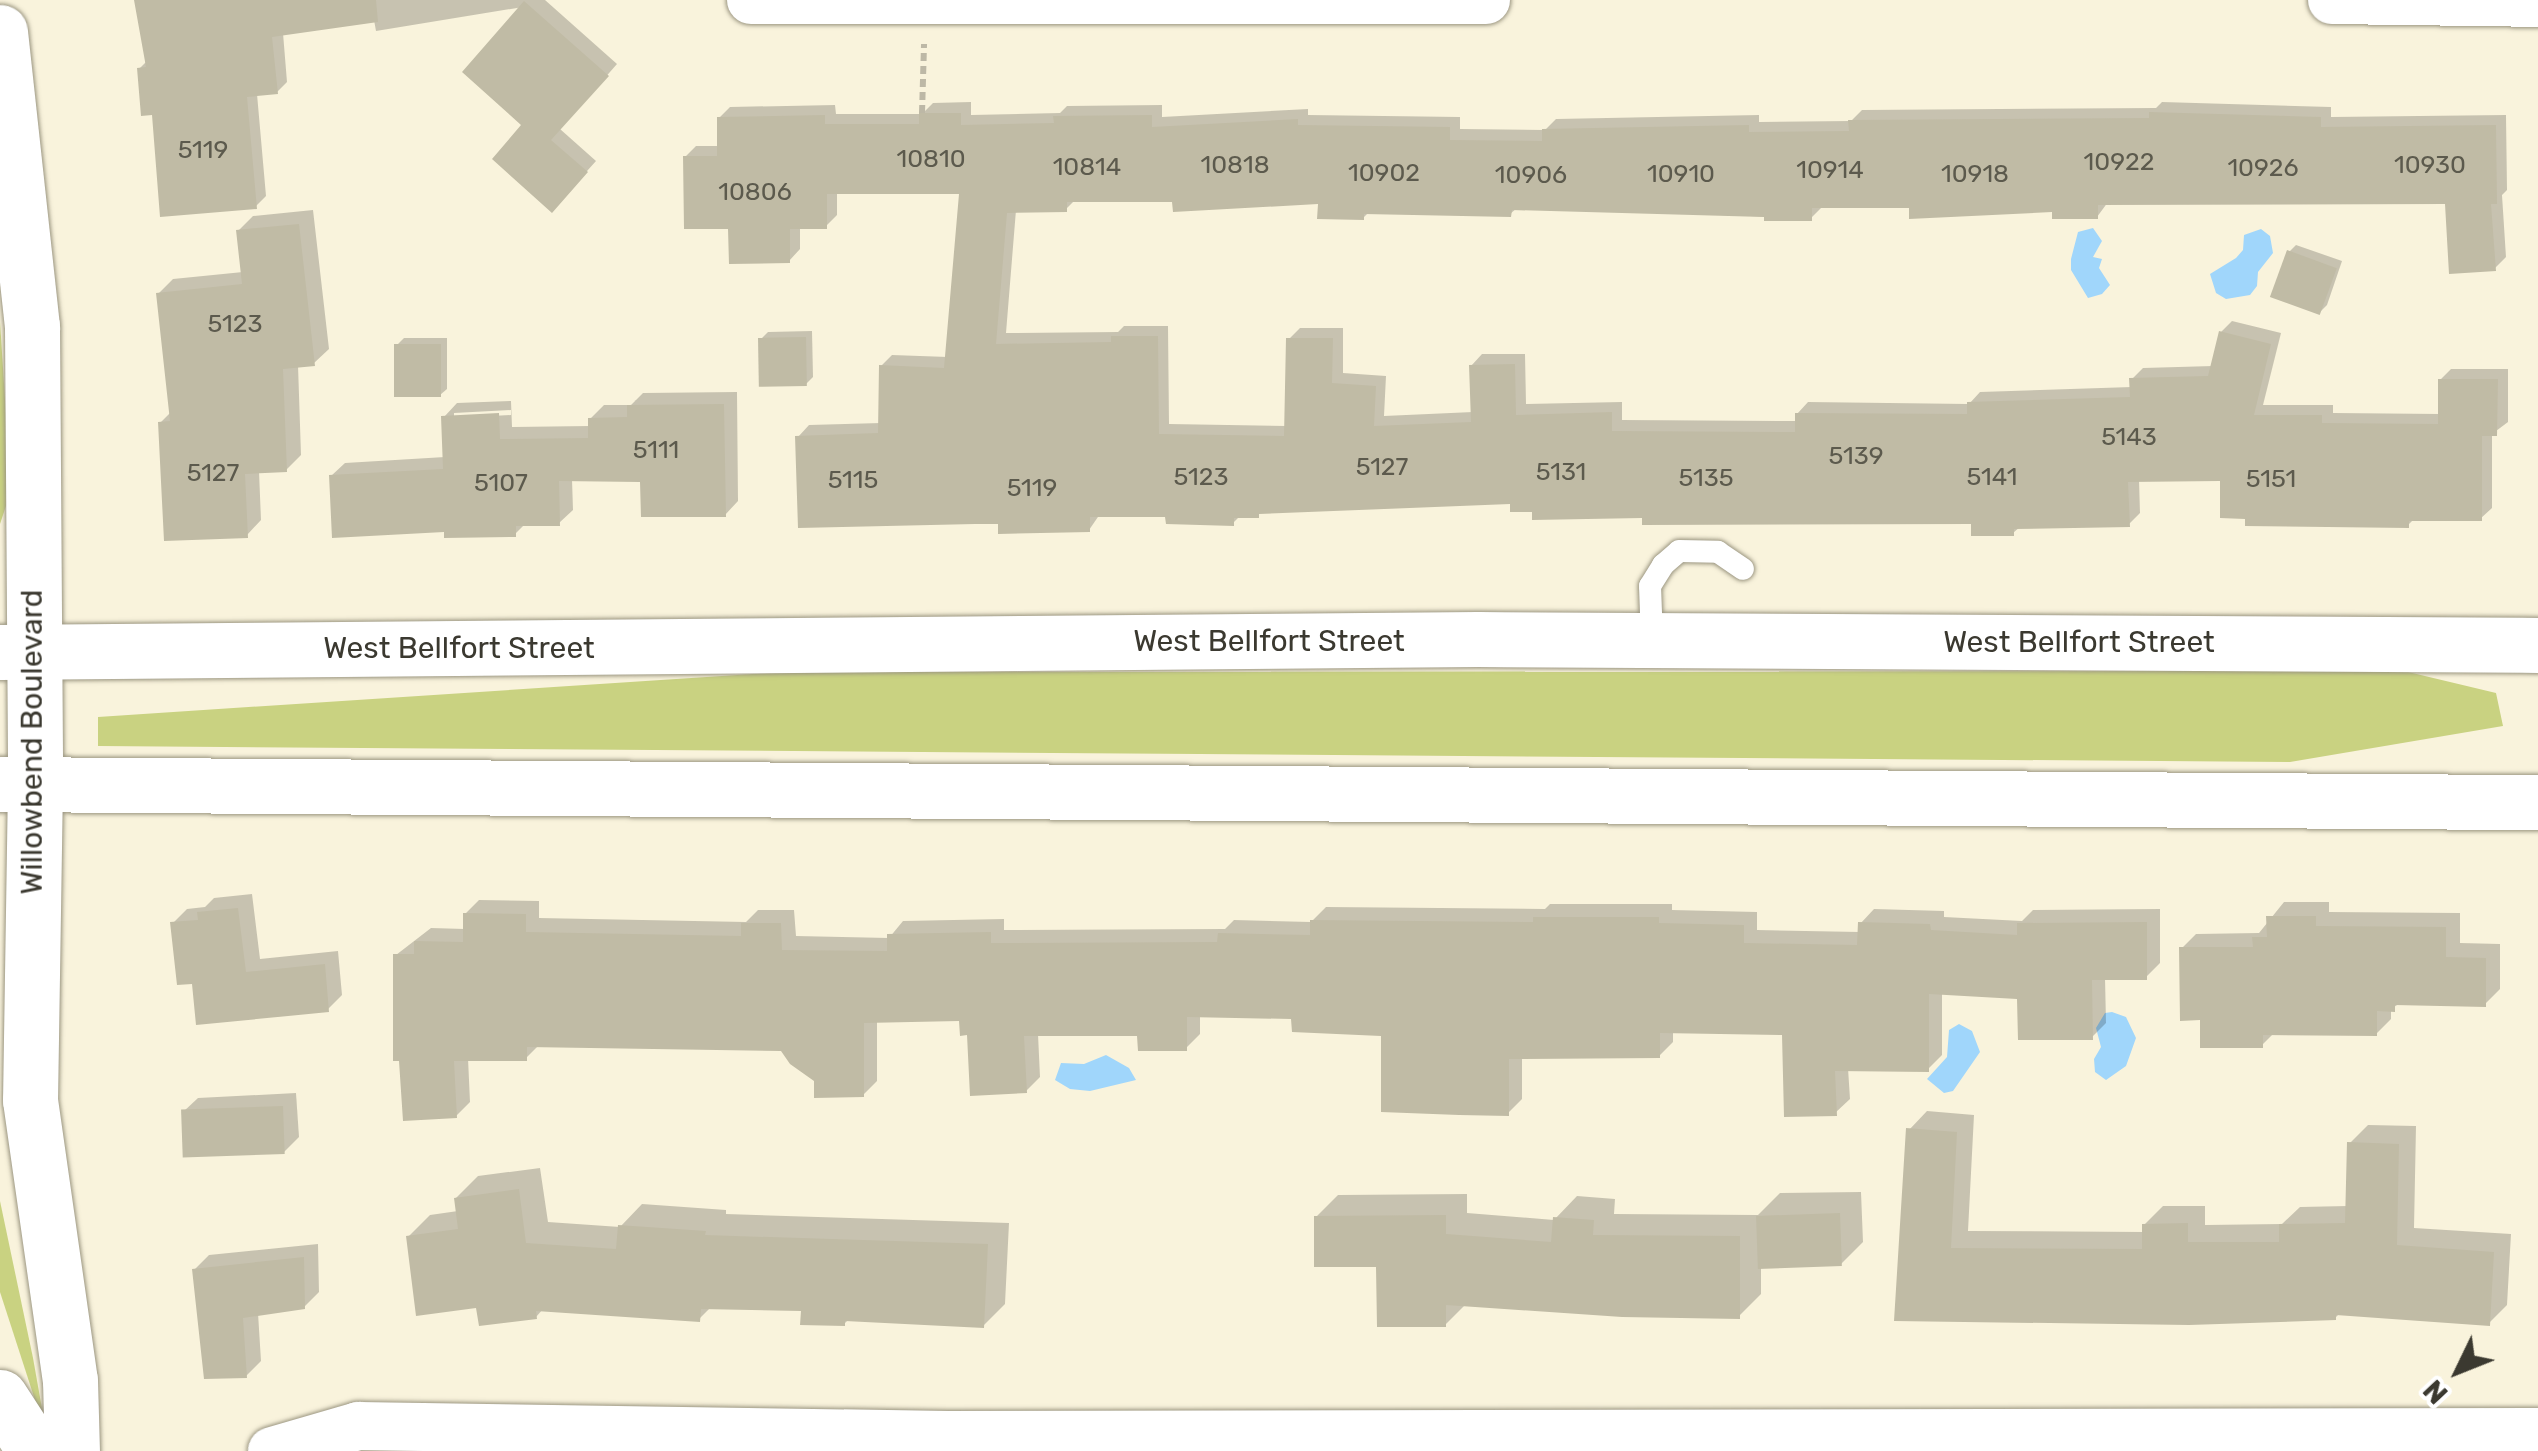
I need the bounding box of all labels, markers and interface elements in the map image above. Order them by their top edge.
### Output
house number: 5119 [178,135,228,165]
house number: 10810 [896,144,966,174]
house number: 10922 [2084,147,2154,177]
house number: 10818 [1200,150,1270,180]
house number: 10930 [2394,150,2466,180]
house number: 10814 [1053,152,1121,182]
house number: 10926 [2227,153,2299,183]
house number: 10914 [1796,155,1864,185]
house number: 10902 [1348,158,1420,188]
house number: 10910 [1647,159,1715,189]
house number: 10918 [1941,159,2009,189]
house number: 10906 [1495,160,1567,190]
house number: 10806 [718,177,792,207]
house number: 5123 [208,309,262,339]
house number: 5143 [2101,422,2157,452]
house number: 5111 [633,435,679,465]
house number: 5139 [1828,441,1884,471]
house number: 5127 [1356,452,1408,482]
house number: 5131 [1536,457,1586,487]
house number: 5127 [187,458,239,488]
house number: 5123 [1174,462,1228,492]
house number: 5141 [1967,462,2017,492]
house number: 5135 [1678,463,1734,493]
house number: 5151 [2246,464,2296,494]
house number: 5115 [828,465,878,495]
house number: 5107 [474,468,528,498]
house number: 5119 [1007,473,1057,503]
street label: Willowbend Boulevard [14,589,50,895]
street label: West Bellfort Street [1133,623,1405,659]
street label: West Bellfort Street [1943,624,2215,660]
street label: West Bellfort Street [323,630,595,666]
north arrow [2408,1321,2508,1421]
text: N [2417,1373,2455,1410]

